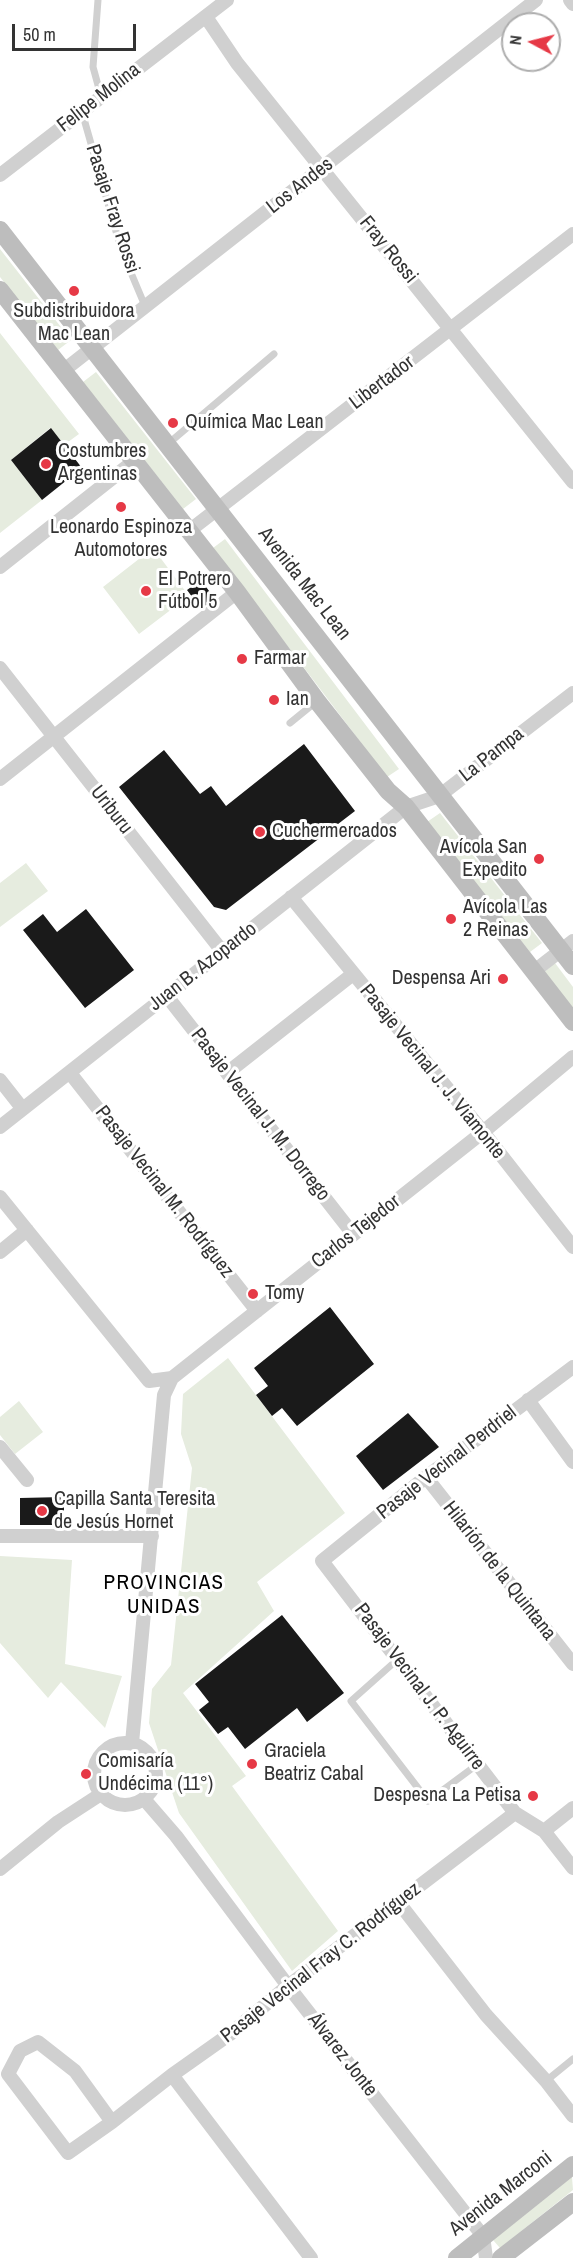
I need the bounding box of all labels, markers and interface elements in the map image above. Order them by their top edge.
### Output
scale bar [15,12,140,50]
north arrow [501,12,561,72]
text: 50 m [23,22,56,47]
text: N [504,34,527,46]
street label: Felipe Molina [53,58,145,138]
street label: Pasaje Fray Rossi [80,142,144,276]
street label: Los Andes [262,153,338,219]
street label: Fray Rossi [354,212,422,288]
marker: Subdistribuidora Mac Lean [67,284,81,298]
place label: Subdistribuidora Mac Lean [13,300,135,347]
street label: Libertador [345,351,419,415]
place label: Química Mac Lean [185,411,324,435]
marker: Química Mac Lean [166,416,180,430]
place label: Costumbres Argentinas [58,440,146,487]
marker: Costumbres Argentinas [39,457,53,471]
marker: Leonardo Espinoza Automotores [114,500,128,514]
place label: Leonardo Espinoza Automotores [50,516,192,563]
street label: Avenida Mac Lean [253,523,355,645]
place label: El Potrero Fútbol 5 [158,568,231,615]
marker: El Potrero Fútbol 5 [139,584,153,598]
place label: Farmar [254,647,306,671]
marker: Farmar [235,652,249,666]
place label: Ian [286,688,309,712]
marker: Ian [267,693,281,707]
street label: La Pampa [455,723,529,787]
street label: Uriburu [85,781,137,839]
place label: Cuchermercados [272,820,397,844]
marker: Cuchermercados [253,825,267,839]
place label: Avícola San Expedito [440,836,527,883]
marker: Avícola San Expedito [532,852,546,866]
place label: Avícola Las 2 Reinas [463,896,547,943]
marker: Avícola Las 2 Reinas [444,912,458,926]
street label: Juan B. Azopardo [144,917,262,1017]
place label: Despensa Ari [392,967,491,991]
marker: Despensa Ari [496,972,510,986]
street label: Pasaje Vecinal J. J. Viamonte [354,980,510,1164]
street label: Pasaje Vecinal J. M. Dorrego [185,1024,335,1206]
street label: Pasaje Vecinal M. Rodríguez [89,1101,239,1283]
street label: Carlos Tejedor [307,1190,405,1274]
place label: Tomy [265,1282,304,1306]
marker: Tomy [246,1287,260,1301]
street label: Pasaje Vecinal Perdriel [372,1401,522,1525]
place label: Capilla Santa Teresita de Jesús Hornet [54,1488,215,1535]
street label: Hilarión de la Quintana [437,1497,561,1645]
marker: Capilla Santa Teresita de Jesús Hornet [35,1504,49,1518]
district label: PROVINCIAS UNIDAS [103,1570,225,1620]
street label: Pasaje Vecinal J. P. Aguirre [349,1599,489,1775]
place label: Graciela Beatriz Cabal [264,1740,363,1787]
place label: Comisaría Undécima (11°) [98,1750,213,1797]
marker: Graciela Beatriz Cabal [245,1757,259,1771]
marker: Comisaría Undécima (11°) [79,1767,93,1781]
place label: Despesna La Petisa [373,1784,521,1808]
marker: Despesna La Petisa [526,1789,540,1803]
street label: Pasaje Vecinal Fray C. Rodríguez [216,1877,426,2049]
street label: Álvarez Jonte [302,2008,382,2102]
street label: Avenida Marconi [445,2146,557,2242]

